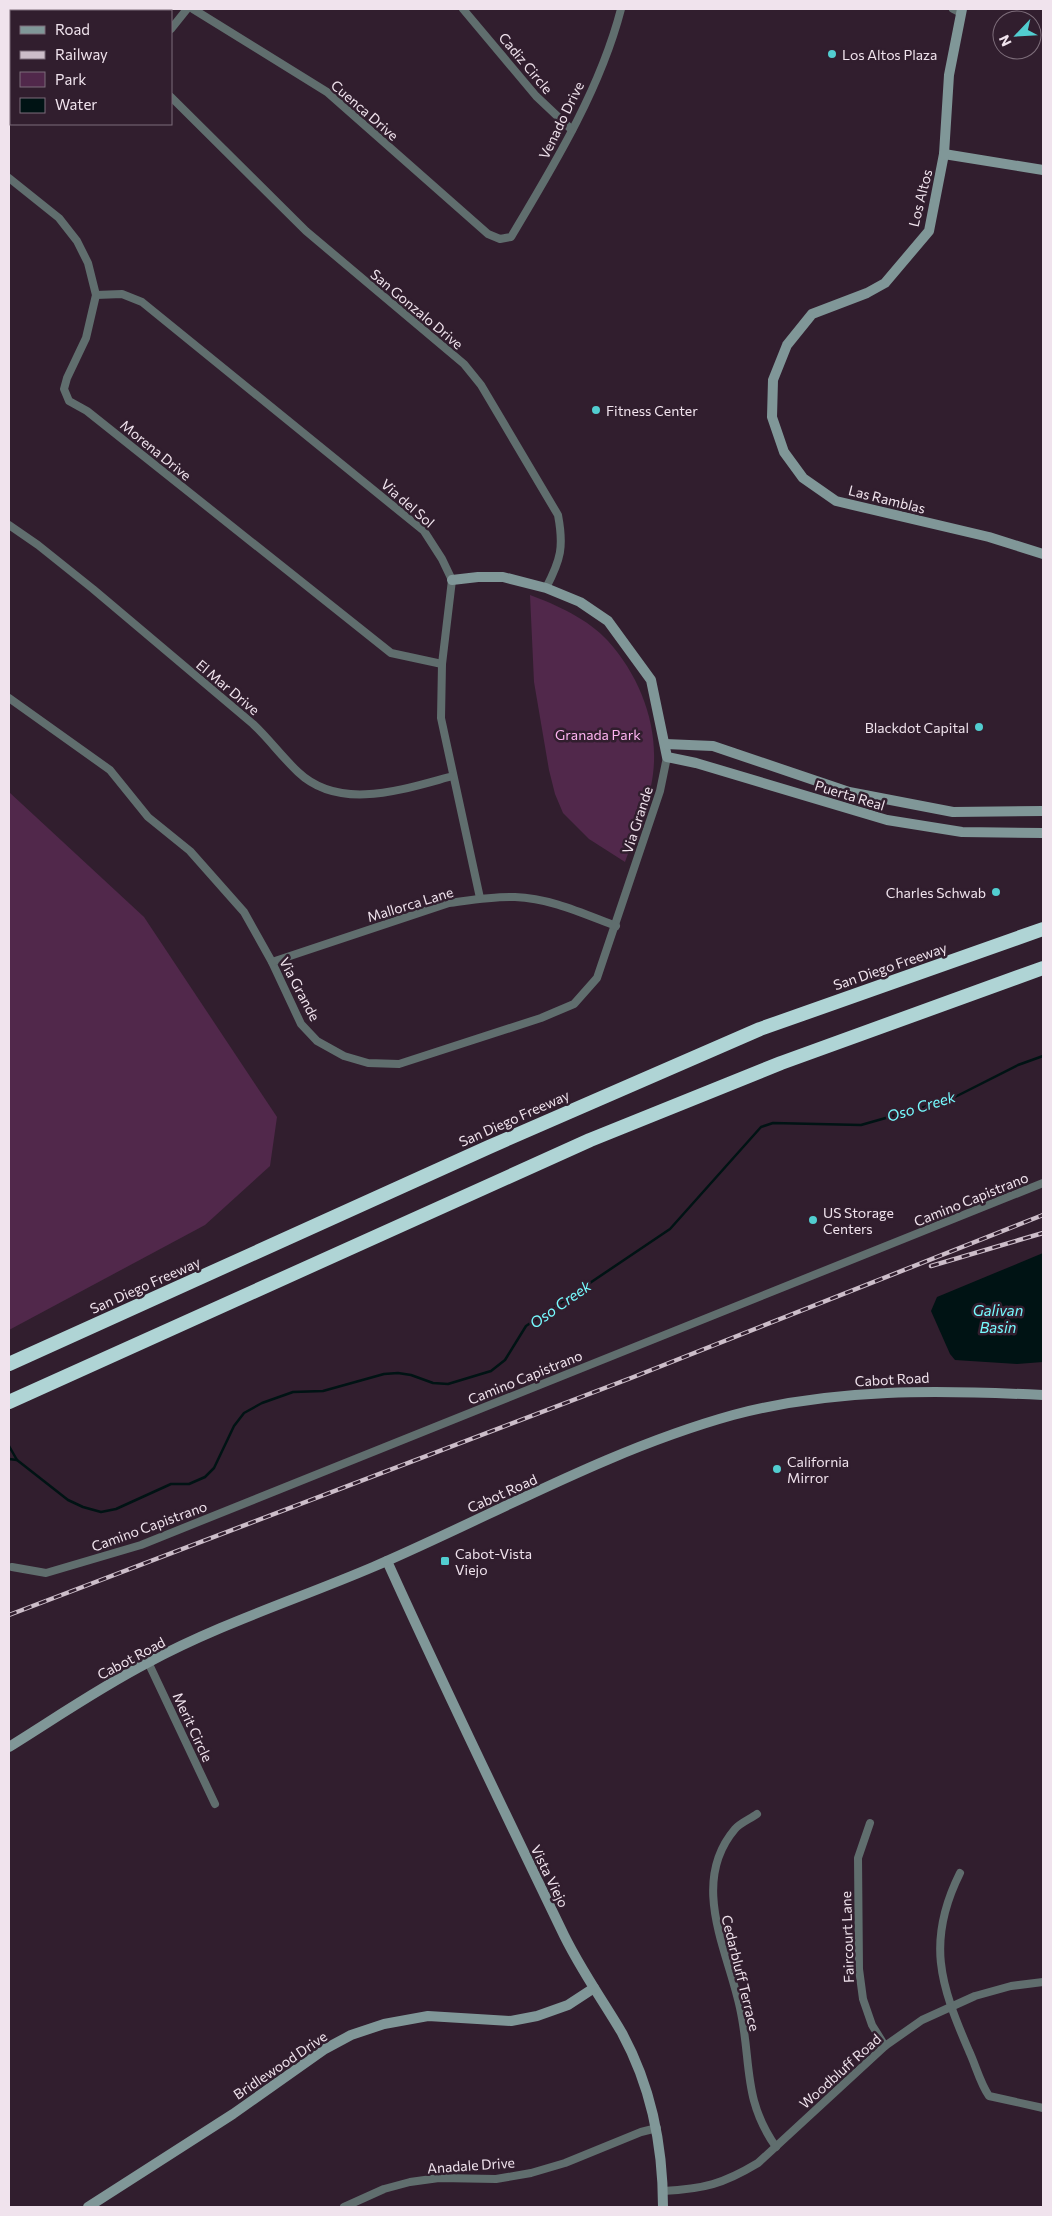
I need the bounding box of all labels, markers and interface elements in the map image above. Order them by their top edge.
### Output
legend [10,10,172,125]
north arrow [992,10,1042,60]
text: Road [55,20,90,38]
street label: Cadiz Circle [495,29,557,97]
text: N [995,32,1015,49]
text: Railway [55,45,108,63]
place label: Los Altos Plaza [842,46,937,63]
marker: Los Altos Plaza [826,48,838,60]
text: Park [55,70,86,88]
street label: Cuenca Drive [328,76,402,144]
street label: Venado Drive [535,78,587,162]
text: Water [55,95,97,113]
street label: Los Altos [905,167,935,229]
street label: San Gonzalo Drive [367,265,467,353]
place label: Fitness Center [606,402,698,419]
marker: Fitness Center [590,404,602,416]
street label: Morena Drive [117,416,195,484]
street label: Via del Sol [378,475,438,531]
street label: Las Ramblas [847,481,927,517]
street label: El Mar Drive [193,656,263,718]
place label: Blackdot Capital [865,719,969,736]
marker: Blackdot Capital [973,721,985,733]
park label: Granada Park [555,726,641,743]
street label: Puerta Real [813,776,887,814]
street label: Via Grande [618,784,656,856]
street label: Mallorca Lane [365,883,455,925]
place label: Charles Schwab [886,884,986,901]
marker: Charles Schwab [990,886,1002,898]
street label: San Diego Freeway [831,939,949,993]
street label: Via Grande [276,954,324,1024]
street label: San Diego Freeway [456,1086,572,1150]
water label: Oso Creek [884,1087,958,1125]
street label: Camino Capistrano [911,1168,1031,1230]
place label: US Storage Centers [823,1204,894,1237]
marker: US Storage Centers [807,1214,819,1226]
street label: San Diego Freeway [87,1253,203,1317]
water label: Oso Creek [526,1276,595,1332]
water label: Galivan Basin [973,1301,1023,1336]
street label: Camino Capistrano [465,1346,585,1408]
street label: Cabot Road [854,1369,930,1389]
place label: California Mirror [787,1453,849,1486]
marker: California Mirror [771,1463,783,1475]
street label: Cabot Road [464,1470,540,1516]
street label: Camino Capistrano [89,1497,209,1555]
place label: Cabot-Vista Viejo [455,1545,532,1578]
marker: Cabot-Vista Viejo [439,1555,451,1567]
street label: Cabot Road [94,1633,168,1683]
street label: Merit Circle [169,1690,217,1764]
street label: Vista Viejo [527,1842,573,1910]
street label: Faircourt Lane [837,1891,857,1983]
street label: Cedarbluff Terrace [718,1913,764,2033]
street label: Bridlewood Drive [230,2027,330,2103]
street label: Woodbluff Road [796,2030,884,2112]
street label: Anadale Drive [427,2153,515,2177]

